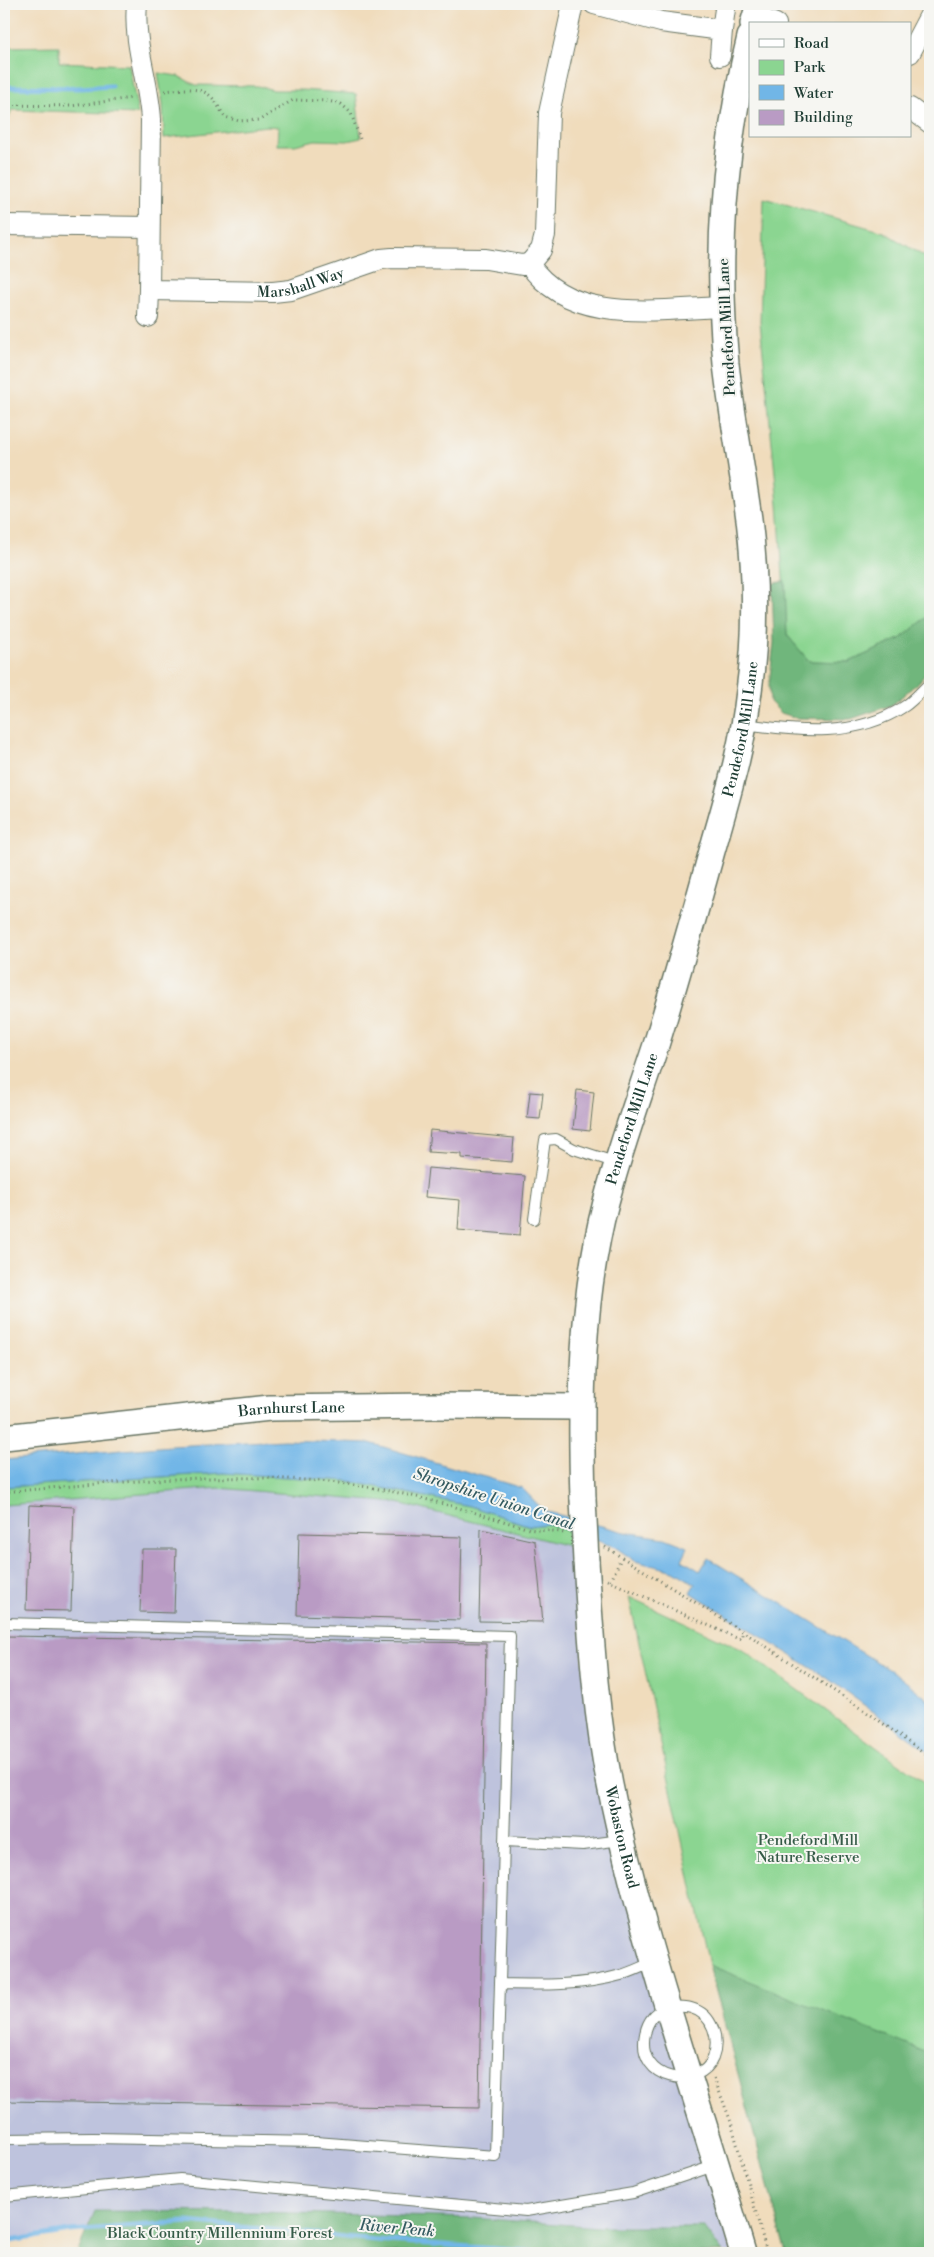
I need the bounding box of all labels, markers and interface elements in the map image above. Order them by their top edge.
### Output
legend [749,22,912,138]
text: Road [794,34,829,53]
text: Park [794,58,826,77]
text: Water [793,84,834,103]
text: Building [793,108,853,127]
street label: Pendeford Mill Lane [714,258,740,396]
street label: Marshall Way [257,263,347,302]
street label: Pendeford Mill Lane [718,660,762,799]
street label: Pendeford Mill Lane [602,1050,662,1187]
street label: Barnhurst Lane [236,1398,345,1421]
water label: Shropshire Union Canal [411,1464,578,1535]
street label: Wobaston Road [601,1783,643,1891]
park label: Pendeford Mill Nature Reserve [756,1831,860,1867]
water label: River Penk [357,2215,436,2241]
park label: Black Country Millennium Forest [106,2224,333,2243]

